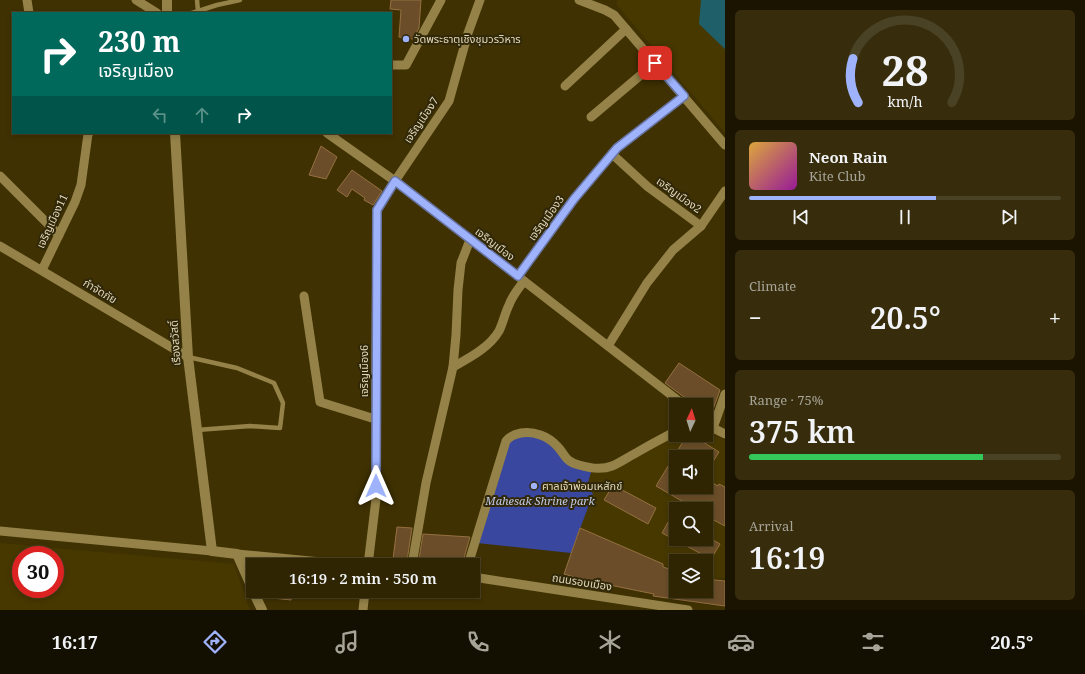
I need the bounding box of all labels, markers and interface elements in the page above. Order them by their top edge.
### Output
text: 230 m [98,22,180,60]
icon: right [32,28,84,80]
place label: วัดพระธาตุเชิงชุมวรวิหาร [414,31,521,46]
marker: วัดพระธาตุเชิงชุมวรวิหาร [401,34,411,44]
text: 28 [881,42,929,98]
pin [638,46,672,80]
icon: arrive [644,52,666,74]
text: เจริญเมือง [98,58,174,82]
text: km/h [887,92,923,111]
street label: เจริญเมือง7 [400,94,441,146]
icon: left [149,104,171,126]
icon: ahead [191,104,213,126]
icon: right [233,104,255,126]
text: Neon Rain [809,147,887,167]
text: Kite Club [809,167,865,185]
street label: เจริญเมือง2 [654,173,705,216]
street label: เจริญเมือง11 [32,191,71,251]
street label: เจริญเมือง3 [524,192,567,243]
icon: previous [790,206,812,228]
icon: pause [894,206,916,228]
icon: next [998,206,1020,228]
street label: เจริญเมือง [472,223,518,264]
street label: กำจัดภัย [81,275,120,306]
text: Climate [749,277,796,295]
text: 20.5° [870,297,941,338]
text: − [749,302,762,332]
text: + [1049,302,1061,332]
street label: เรืองสวัสดิ์ [165,320,184,366]
street label: เจริญเมือง6 [356,345,371,397]
text: Range · 75% [749,391,823,409]
north arrow [669,398,713,442]
map controls [669,398,713,598]
text: 375 km [749,411,855,452]
button: sound [669,450,713,494]
position arrow [355,465,397,507]
place label: ศาลเจ้าพ่อมเหสักข์ [542,478,622,493]
marker: ศาลเจ้าพ่อมเหสักข์ [529,481,539,491]
park label: Mahesak Shrine park [484,493,595,508]
button: search [669,502,713,546]
text: Arrival [749,517,793,535]
text: 16:19 [749,537,825,578]
speed limit sign: 30 [12,546,64,598]
button: layers [669,554,713,598]
text: 16:19 · 2 min · 550 m [289,568,437,588]
street label: ถนนรอบเมือง [551,569,613,594]
icon: directions [201,628,229,656]
icon: music [333,628,361,656]
icon: phone [464,628,492,656]
icon: climate [596,628,624,656]
icon: car [727,628,755,656]
icon: filters [859,628,887,656]
text: 16:17 [52,630,98,654]
text: 20.5° [990,630,1033,654]

